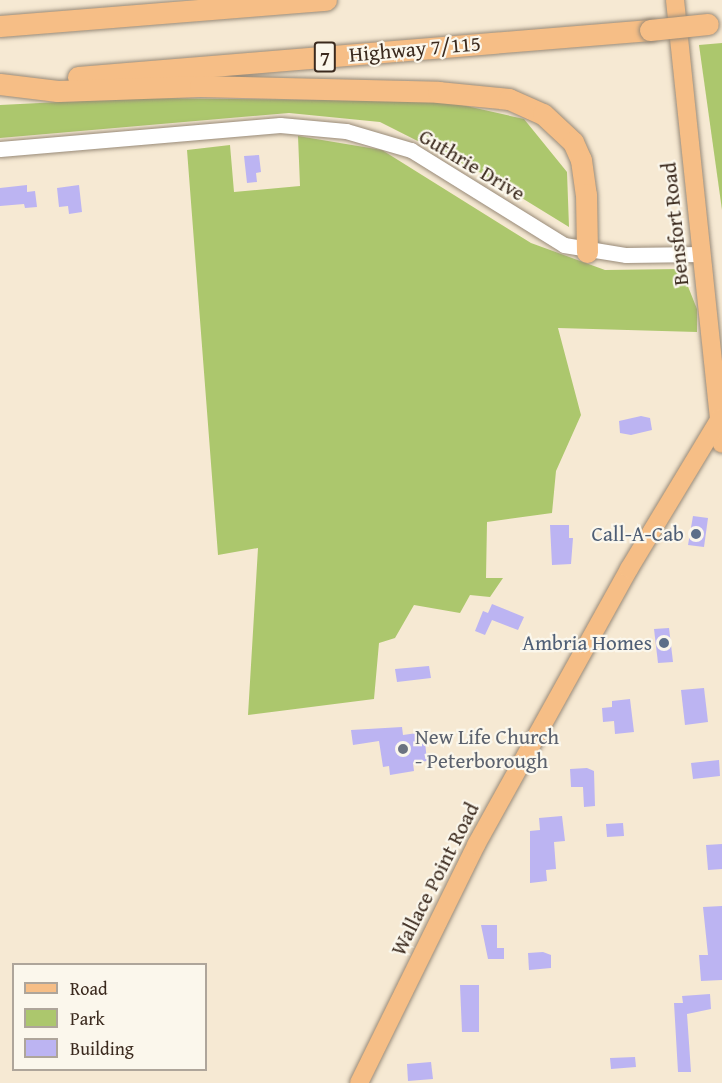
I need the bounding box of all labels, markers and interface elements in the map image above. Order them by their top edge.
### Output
street label: Highway 7/115 [348,31,482,67]
road number: 7 [313,40,337,74]
street label: Guthrie Drive [414,124,530,206]
street label: Bensfort Road [656,161,694,287]
place label: Call-A-Cab [592,521,684,547]
marker: Call-A-Cab [689,527,703,541]
place label: Ambria Homes [522,630,652,656]
marker: Ambria Homes [657,636,671,650]
place label: New Life Church - Peterborough [415,724,559,774]
marker: New Life Church - Peterborough [396,742,410,756]
street label: Wallace Point Road [386,798,484,960]
legend [12,963,207,1071]
text: Road [70,975,108,1002]
text: Park [70,1005,105,1032]
text: Building [70,1035,134,1062]

